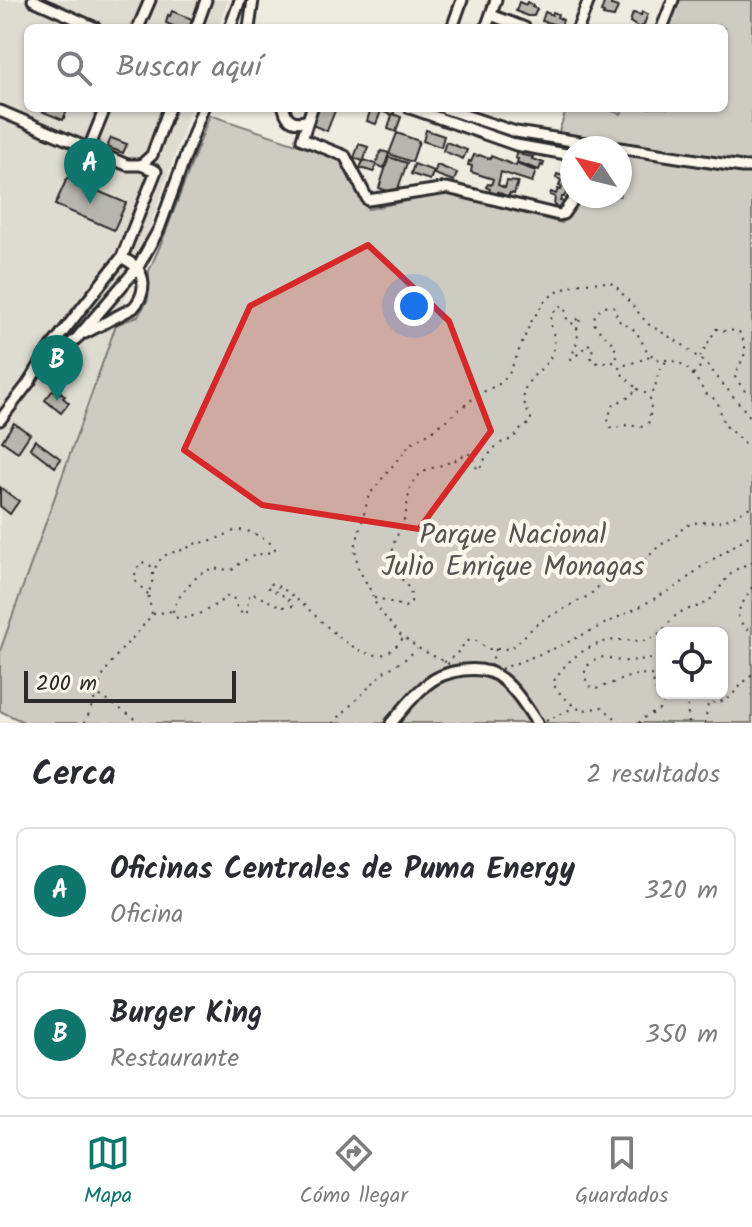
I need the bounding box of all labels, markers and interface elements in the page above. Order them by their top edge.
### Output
search box [24,24,728,112]
text: Buscar aquí [116,44,262,92]
icon: search [52,46,96,90]
north arrow [560,136,632,208]
pin: A [64,138,116,204]
your location [394,286,434,326]
pin: B [31,335,83,401]
park label: Parque Nacional Julio Enrique Monagas [381,513,645,590]
map controls [656,627,728,699]
button: locate [656,627,728,699]
scale bar [24,667,236,703]
text: 200 m [36,667,97,702]
text: Cerca [32,748,116,802]
text: 2 resultados [586,754,720,796]
text: Oficinas Centrales de Puma Energy [110,846,575,894]
text: A [52,870,68,912]
text: 320 m [644,870,718,912]
text: Oficina [110,894,183,936]
text: Burger King [110,990,263,1038]
text: B [52,1014,68,1056]
text: 350 m [645,1014,718,1056]
text: Restaurante [110,1038,239,1080]
tab: Mapa [84,1131,132,1214]
tab: Cómo llegar [300,1131,408,1214]
tab: Guardados [575,1131,668,1214]

